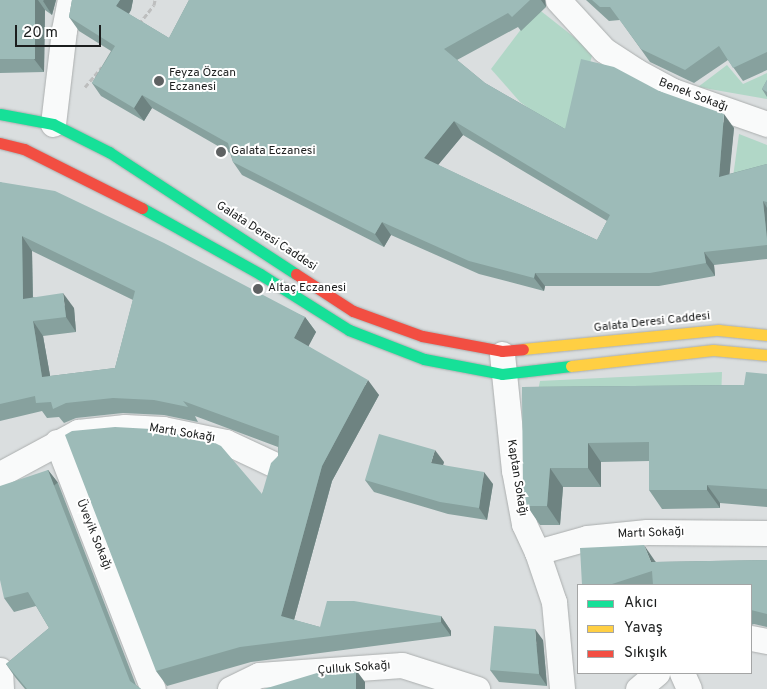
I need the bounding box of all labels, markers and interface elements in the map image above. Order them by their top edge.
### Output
scale bar [18,15,104,47]
text: 20 m [23,24,58,43]
place label: Feyza Özcan Eczanesi [169,67,236,95]
marker: Feyza Özcan Eczanesi [153,75,165,87]
street label: Benek Sokağı [656,76,730,116]
place label: Galata Eczanesi [231,145,316,159]
marker: Galata Eczanesi [215,146,227,158]
street label: Galata Deresi Caddesi [213,199,319,275]
place label: Altaç Eczanesi [268,282,346,296]
marker: Altaç Eczanesi [252,283,264,295]
street label: Galata Deresi Caddesi [593,310,711,336]
street label: Martı Sokağı [148,422,216,446]
street label: Kaptan Sokağı [503,439,529,517]
street label: Üveyik Sokağı [72,497,114,573]
street label: Martı Sokağı [617,526,685,542]
legend [577,584,752,674]
text: Akıcı [624,594,657,613]
text: Yavaş [624,619,663,638]
text: Sıkışık [624,644,668,663]
street label: Çulluk Sokağı [317,659,391,679]

